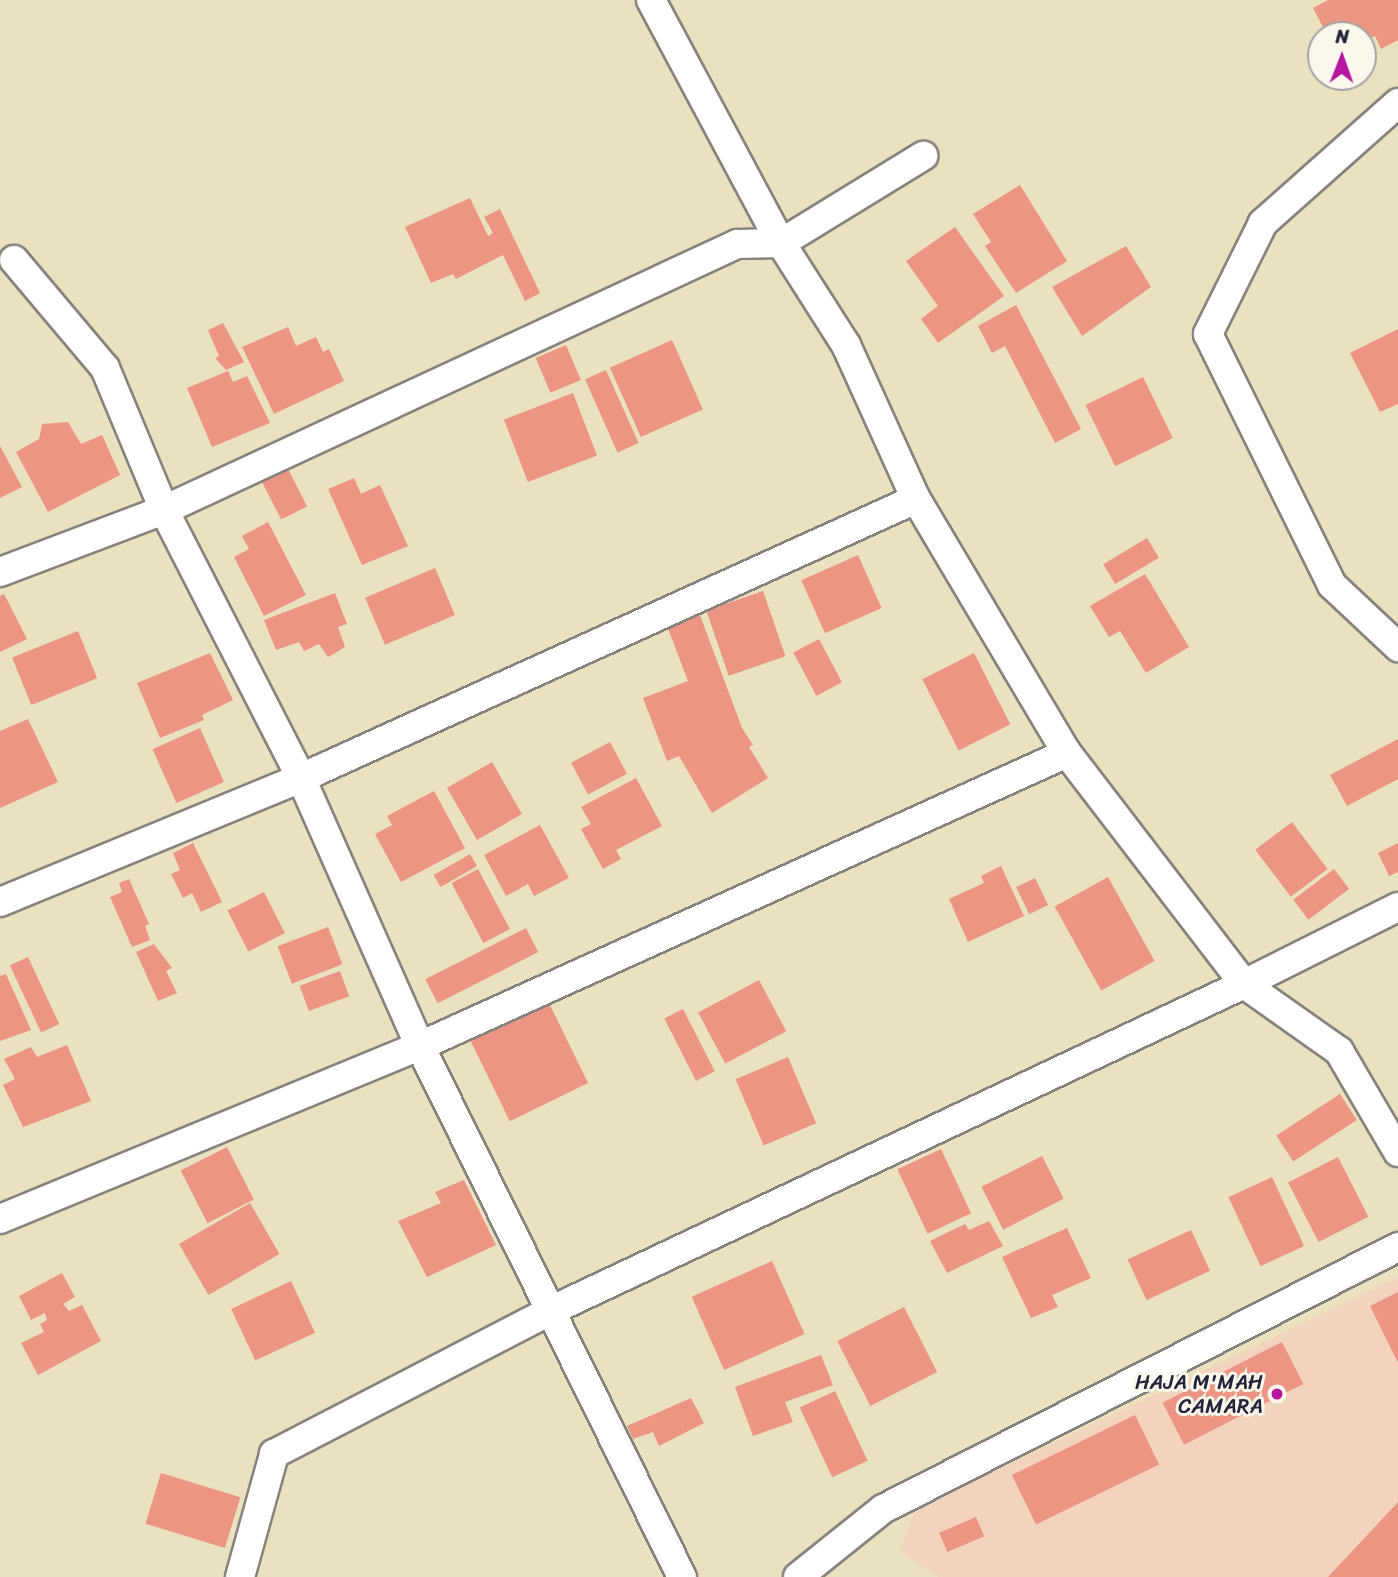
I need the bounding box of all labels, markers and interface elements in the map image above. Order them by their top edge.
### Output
text: N [1335,20,1349,53]
north arrow [1307,21,1377,91]
place label: HAJA M'MAH CAMARA [1134,1369,1263,1419]
marker: HAJA M'MAH CAMARA [1269,1386,1285,1402]

